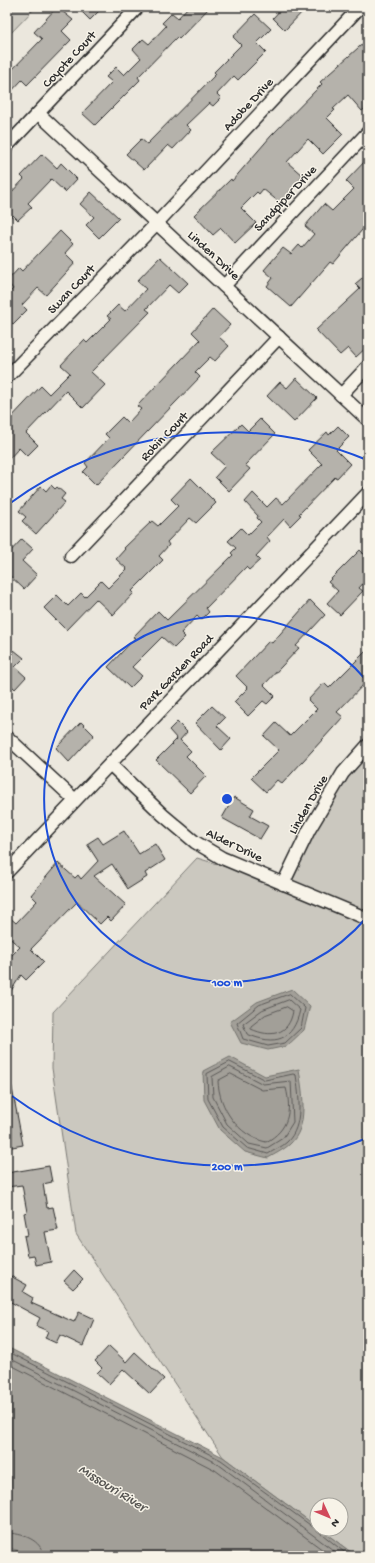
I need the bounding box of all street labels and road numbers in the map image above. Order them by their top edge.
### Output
street label: Coyote Court [40,27,101,91]
street label: Adobe Drive [221,75,278,135]
street label: Sandpiper Drive [251,162,321,235]
street label: Linden Drive [184,228,242,284]
street label: Swan Court [45,261,100,318]
street label: Robin Court [138,408,193,465]
street label: Park Garden Road [136,631,218,715]
street label: Linden Drive [286,773,332,837]
street label: Alder Drive [203,826,265,866]

